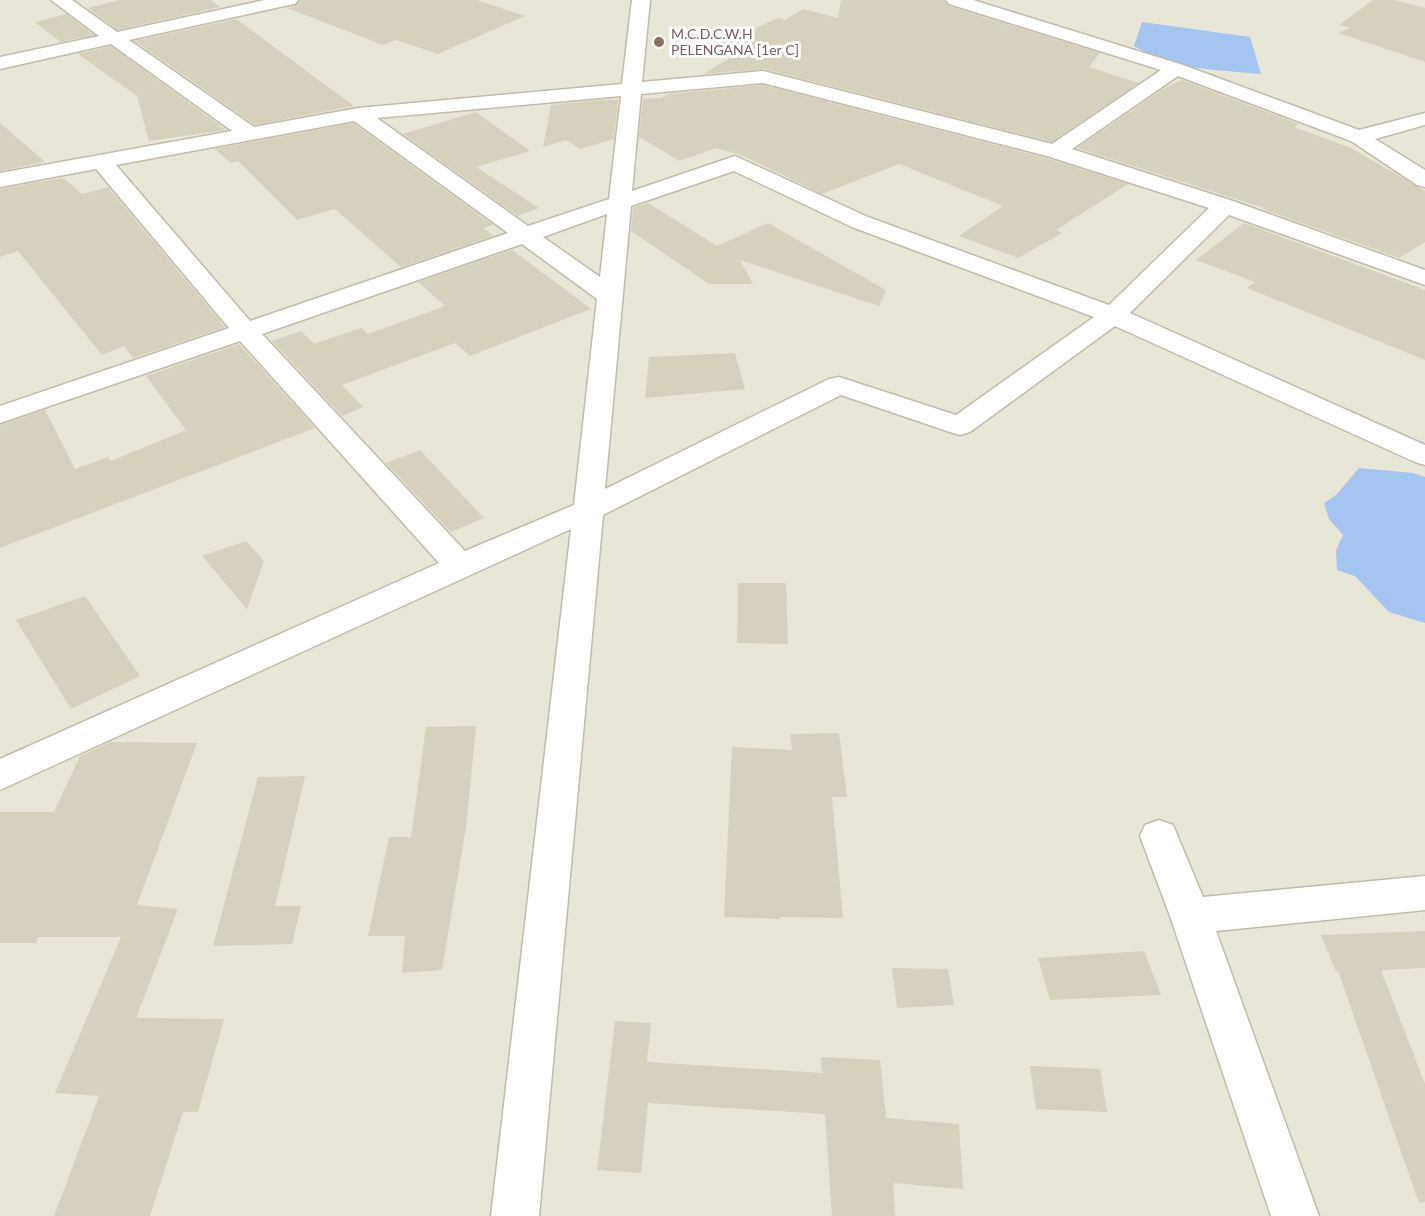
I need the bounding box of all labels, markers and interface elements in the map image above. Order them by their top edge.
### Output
place label: M.C.D.C.W.H PELENGANA [1er C] [671,26,799,58]
marker: M.C.D.C.W.H PELENGANA [1er C] [652,35,666,49]

